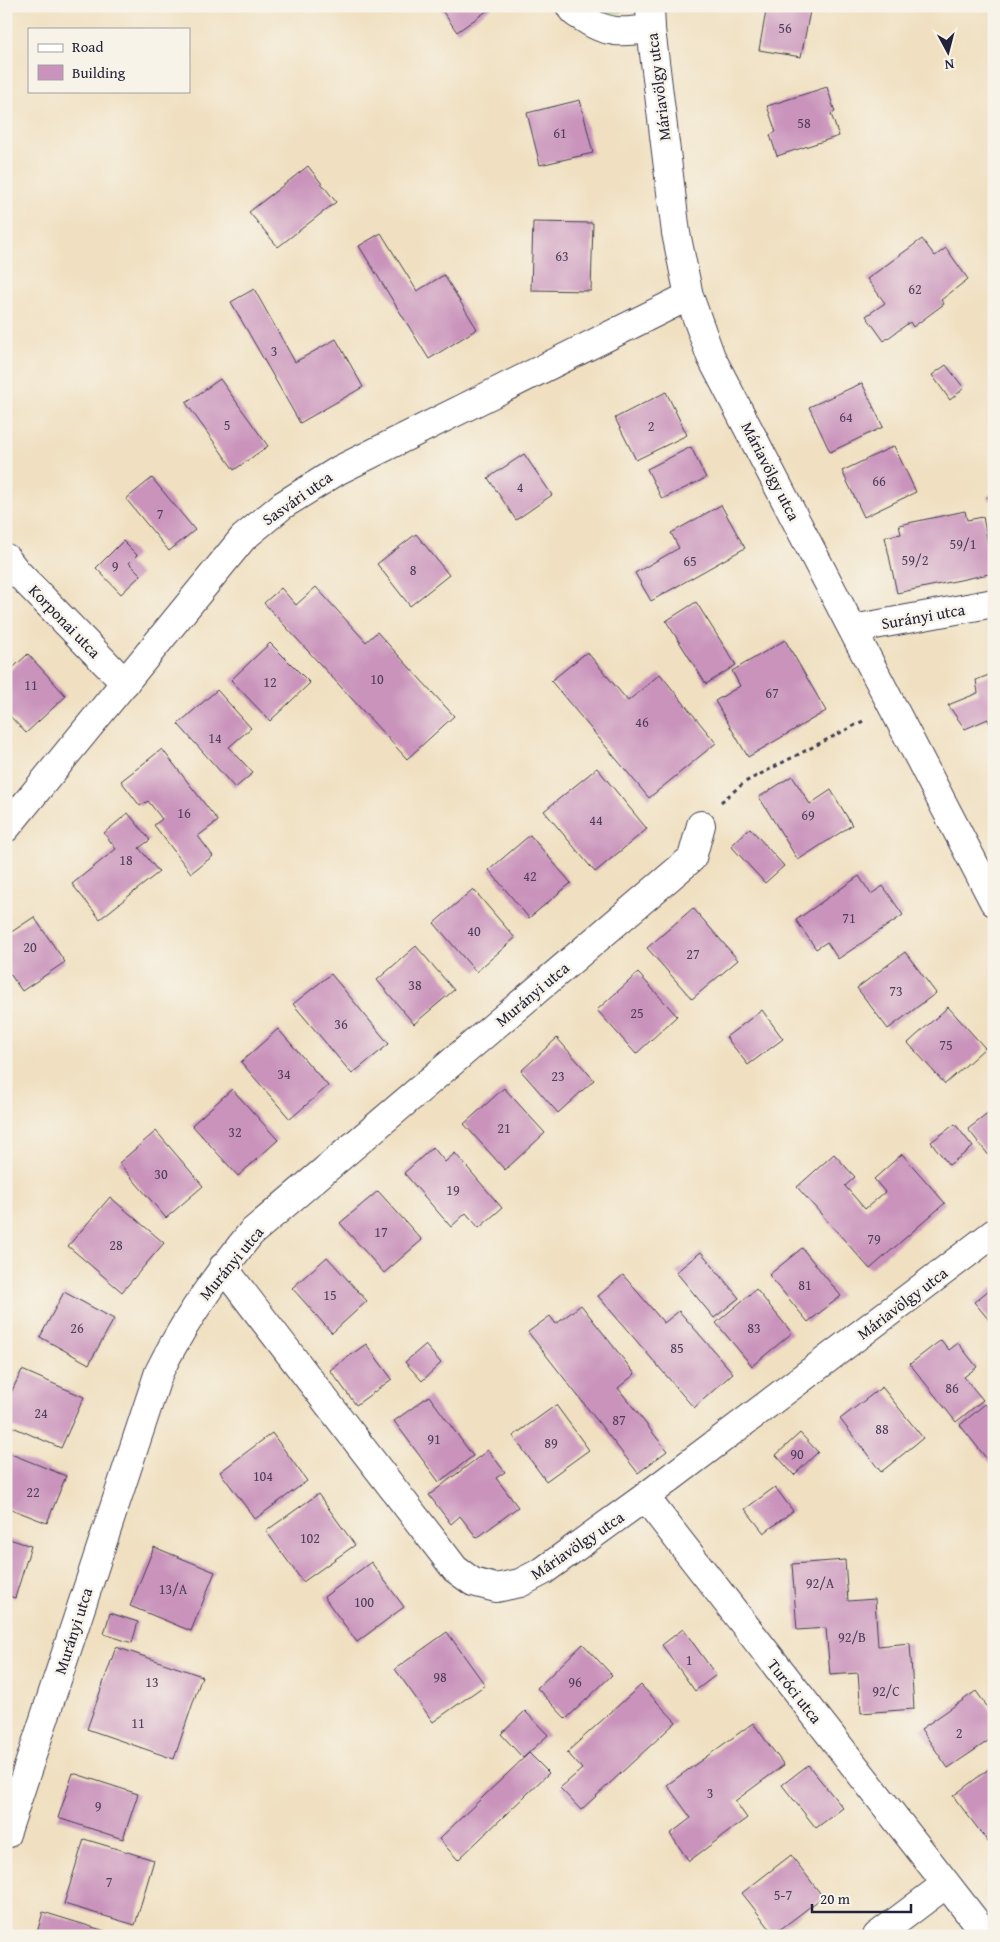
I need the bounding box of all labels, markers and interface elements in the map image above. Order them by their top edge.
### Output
house number: 56 [778,18,792,38]
legend [28,28,190,92]
north arrow [922,28,972,78]
street label: Máriavölgy utca [639,31,676,142]
text: Road [72,36,103,57]
text: N [943,54,955,75]
text: Building [72,62,126,83]
house number: 58 [797,113,811,133]
house number: 61 [553,123,567,143]
house number: 63 [555,246,569,266]
house number: 62 [908,279,922,299]
house number: 3 [271,341,277,361]
house number: 64 [839,407,853,427]
house number: 5 [224,415,230,435]
house number: 2 [648,416,654,436]
street label: Máriavölgy utca [736,417,806,525]
street label: Sasvári utca [257,465,337,531]
house number: 66 [872,471,886,491]
house number: 4 [517,477,524,497]
house number: 7 [157,504,164,524]
house number: 59/1 [950,534,976,554]
house number: 59/2 [902,550,928,570]
house number: 65 [683,551,697,571]
house number: 9 [112,556,119,576]
house number: 8 [410,560,417,580]
street label: Korponai utca [24,579,107,664]
street label: Surányi utca [879,597,967,635]
house number: 10 [370,669,384,689]
house number: 12 [263,672,277,692]
house number: 11 [24,675,38,695]
house number: 67 [765,683,779,703]
house number: 46 [635,712,649,732]
house number: 14 [208,728,222,748]
house number: 16 [177,803,191,823]
house number: 69 [801,805,815,825]
house number: 44 [589,810,603,830]
house number: 18 [119,850,133,870]
house number: 42 [523,866,537,886]
house number: 71 [842,908,856,928]
house number: 40 [467,921,481,941]
house number: 20 [23,937,37,957]
house number: 27 [686,944,700,964]
street label: Murányi utca [490,956,574,1032]
house number: 38 [408,975,422,995]
house number: 73 [889,981,903,1001]
house number: 25 [630,1003,644,1023]
house number: 36 [334,1014,348,1034]
house number: 75 [939,1035,953,1055]
house number: 34 [277,1064,291,1084]
house number: 23 [551,1066,565,1086]
house number: 21 [497,1118,511,1138]
house number: 32 [228,1122,242,1142]
house number: 30 [154,1164,168,1184]
house number: 19 [446,1180,460,1200]
street label: Murányi utca [193,1221,269,1305]
house number: 17 [374,1222,388,1242]
house number: 79 [867,1229,881,1249]
house number: 28 [109,1235,123,1255]
street label: Máriavölgy utca [852,1261,953,1345]
house number: 81 [798,1275,812,1295]
house number: 15 [323,1285,337,1305]
house number: 26 [70,1318,84,1338]
house number: 83 [747,1318,761,1338]
house number: 85 [670,1338,684,1358]
house number: 86 [945,1378,959,1398]
house number: 24 [34,1403,48,1423]
house number: 87 [612,1410,626,1430]
house number: 88 [875,1419,889,1439]
house number: 91 [427,1429,441,1449]
house number: 89 [544,1433,558,1453]
house number: 90 [790,1444,804,1464]
house number: 104 [253,1466,273,1486]
house number: 22 [26,1482,40,1502]
street label: Máriavölgy utca [525,1505,629,1585]
house number: 102 [300,1528,320,1548]
house number: 92/A [806,1573,835,1593]
house number: 13/A [159,1579,188,1599]
street label: Murányi utca [48,1584,98,1677]
house number: 100 [354,1592,374,1612]
house number: 92/B [838,1627,866,1647]
house number: 1 [686,1650,692,1670]
street label: Turóci utca [762,1653,828,1729]
house number: 98 [433,1667,447,1687]
house number: 13 [145,1672,159,1692]
house number: 96 [568,1672,582,1692]
house number: 92/C [872,1681,900,1701]
house number: 11 [131,1713,145,1733]
house number: 2 [956,1723,962,1743]
house number: 3 [707,1783,713,1803]
house number: 9 [95,1796,102,1816]
house number: 7 [106,1872,113,1892]
scale bar [812,1882,911,1914]
house number: 5-7 [774,1885,792,1905]
text: 20 m [820,1888,851,1909]

